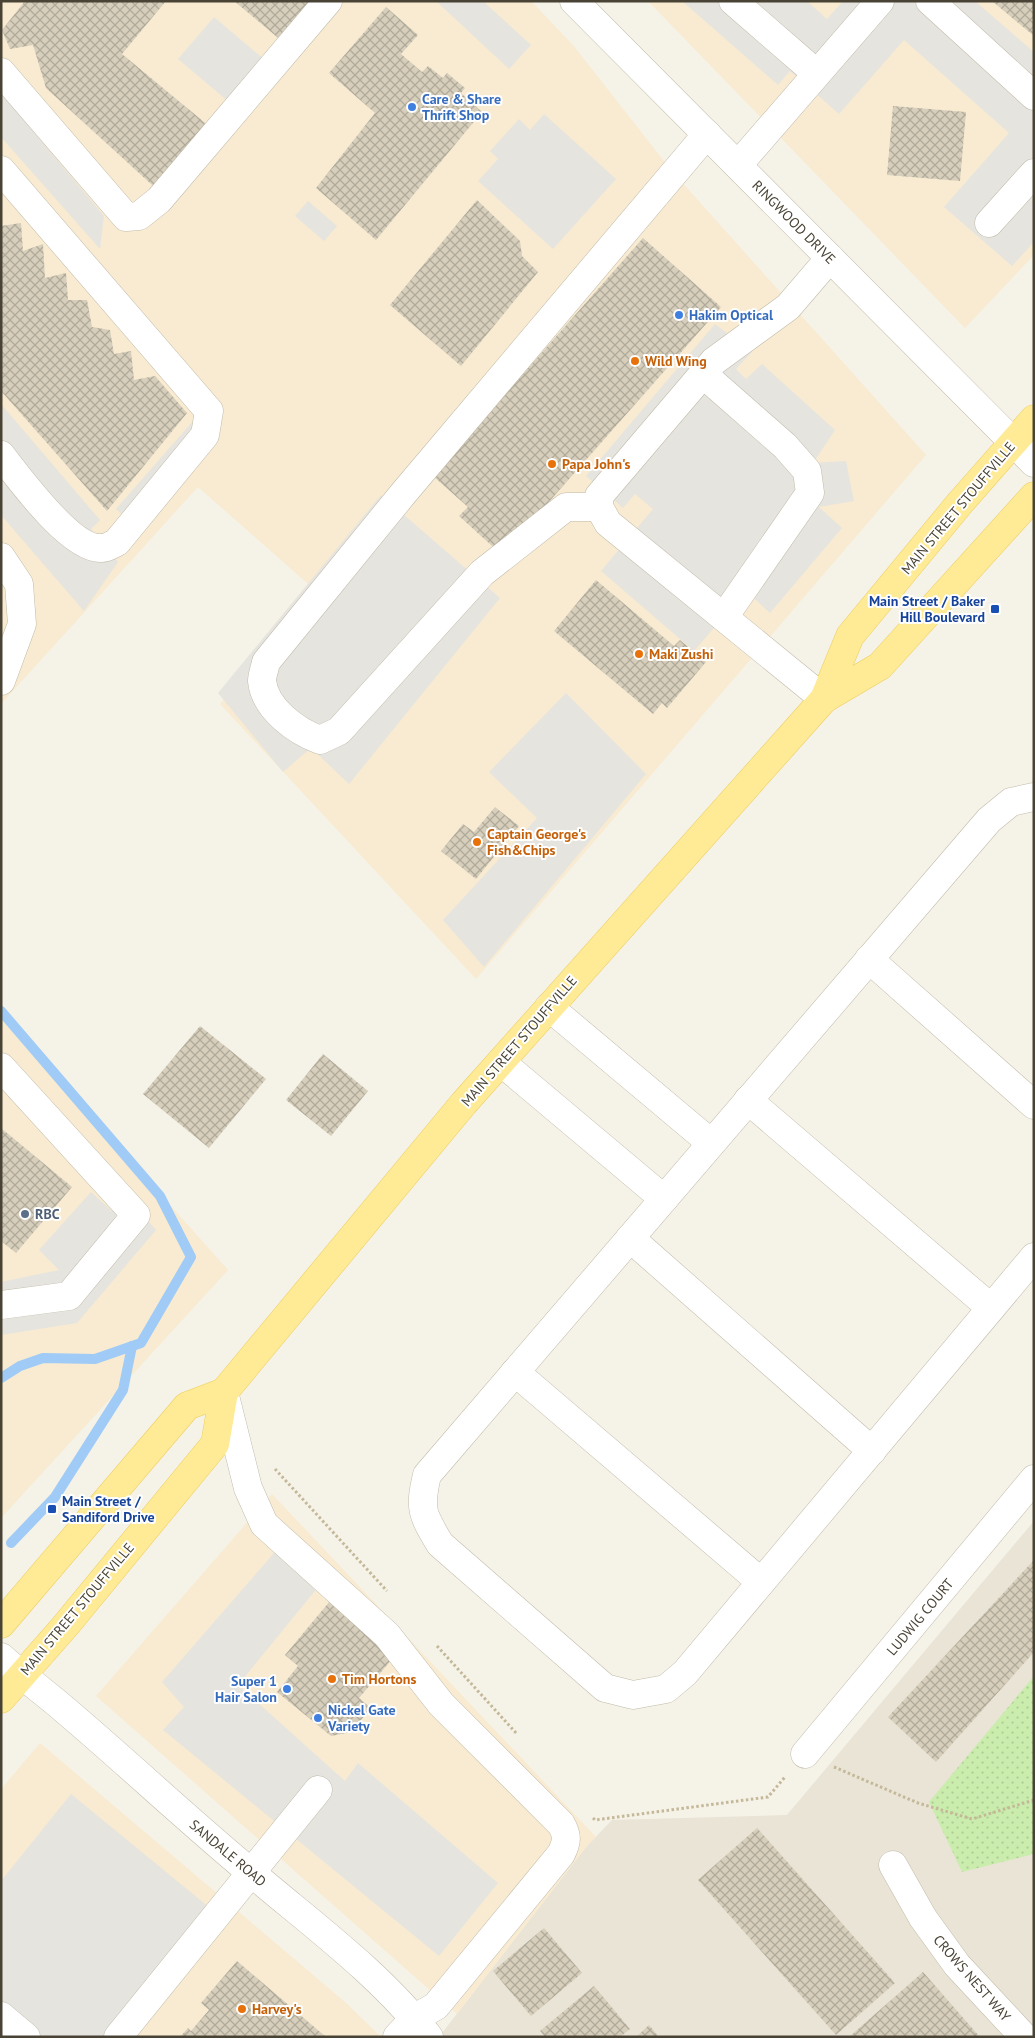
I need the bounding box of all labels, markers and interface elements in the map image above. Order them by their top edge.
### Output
place label: Care & Share Thrift Shop [422,90,501,124]
marker: Care & Share Thrift Shop [406,101,418,113]
street label: RINGWOOD DRIVE [748,176,840,268]
place label: Hakim Optical [689,306,774,324]
marker: Hakim Optical [673,309,685,321]
place label: Wild Wing [645,352,707,370]
marker: Wild Wing [629,355,641,367]
street label: MAIN STREET STOUFFVILLE [897,438,1019,578]
place label: Papa John's [562,455,631,473]
marker: Papa John's [546,458,558,470]
place label: Main Street / Baker Hill Boulevard [869,592,985,626]
marker: Main Street / Baker Hill Boulevard [989,603,1001,615]
place label: Maki Zushi [649,645,714,663]
marker: Maki Zushi [633,648,645,660]
place label: Captain George's Fish&Chips [487,825,586,859]
marker: Captain George's Fish&Chips [471,836,483,848]
street label: MAIN STREET STOUFFVILLE [457,972,581,1110]
place label: RBC [35,1205,60,1223]
marker: RBC [19,1208,31,1220]
place label: Main Street / Sandiford Drive [62,1492,155,1526]
marker: Main Street / Sandiford Drive [46,1503,58,1515]
street label: MAIN STREET STOUFFVILLE [16,1539,138,1679]
street label: LUDWIG COURT [883,1575,958,1659]
place label: Tim Hortons [342,1670,416,1688]
place label: Super 1 Hair Salon [215,1672,277,1706]
marker: Tim Hortons [326,1673,338,1685]
marker: Super 1 Hair Salon [281,1683,293,1695]
place label: Nickel Gate Variety [327,1701,396,1735]
marker: Nickel Gate Variety [312,1712,324,1724]
street label: SANDALE ROAD [186,1816,270,1890]
street label: CROWS NEST WAY [929,1931,1015,2025]
place label: Harvey's [252,2000,302,2018]
marker: Harvey's [236,2003,248,2015]

